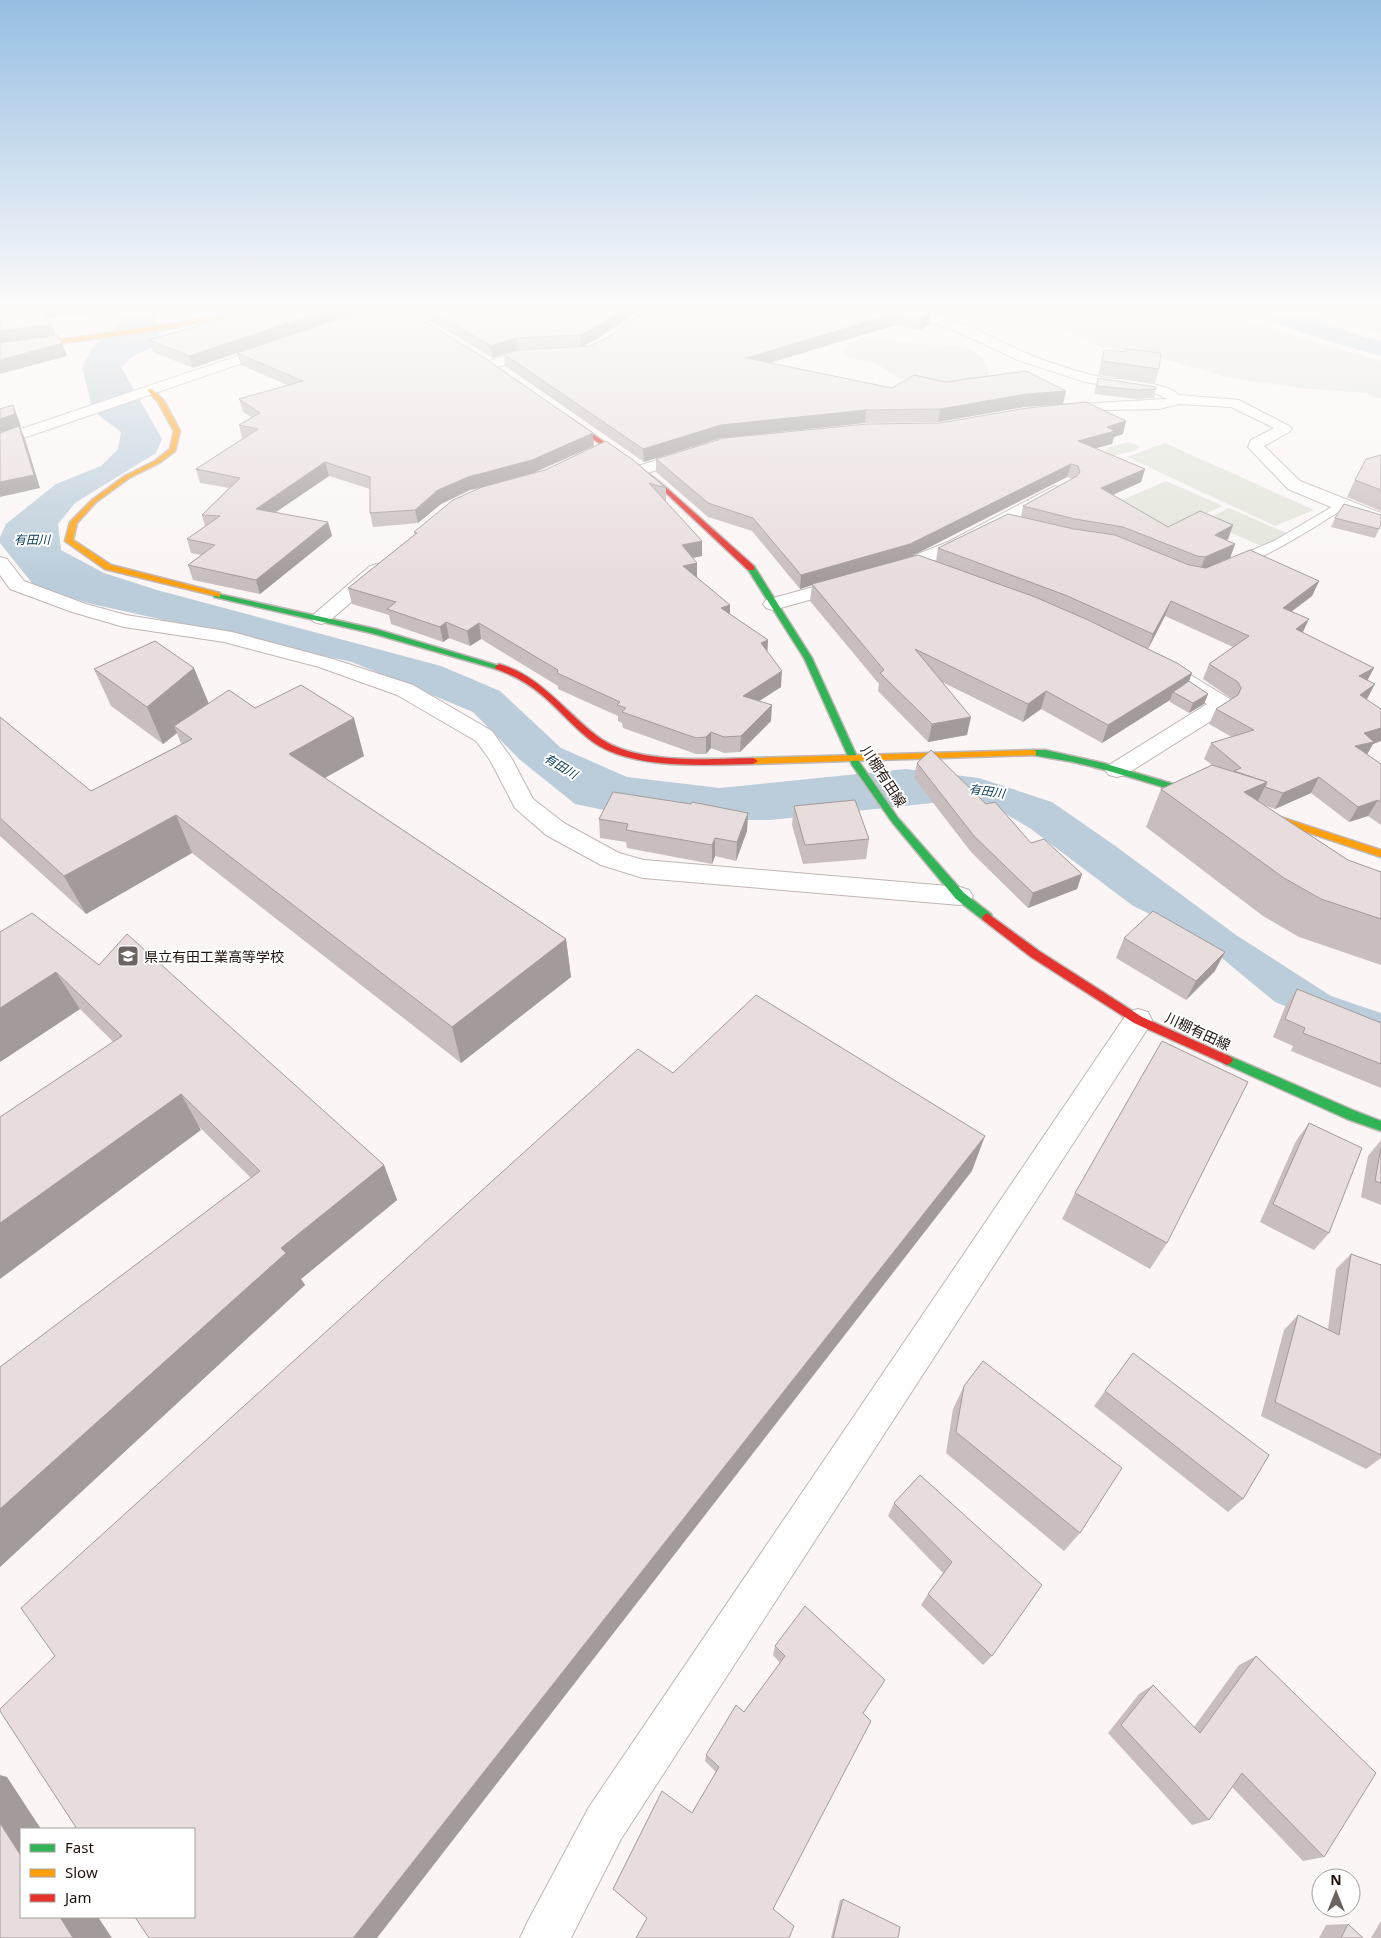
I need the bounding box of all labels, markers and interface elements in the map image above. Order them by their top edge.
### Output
water label: 有田川 [14,531,52,548]
street label: 川棚有田線 [857,741,911,811]
water label: 有田川 [541,749,583,784]
water label: 有田川 [968,780,1008,802]
school or university icon: 県立有田工業高等学校 [116,944,140,968]
place label: 県立有田工業高等学校 [144,947,284,966]
street label: 川棚有田線 [1162,1008,1234,1054]
legend [20,1828,195,1918]
text: Fast [65,1837,94,1857]
text: Slow [65,1862,98,1882]
north arrow [1311,1868,1361,1918]
text: N [1330,1870,1342,1889]
text: Jam [63,1887,92,1907]

